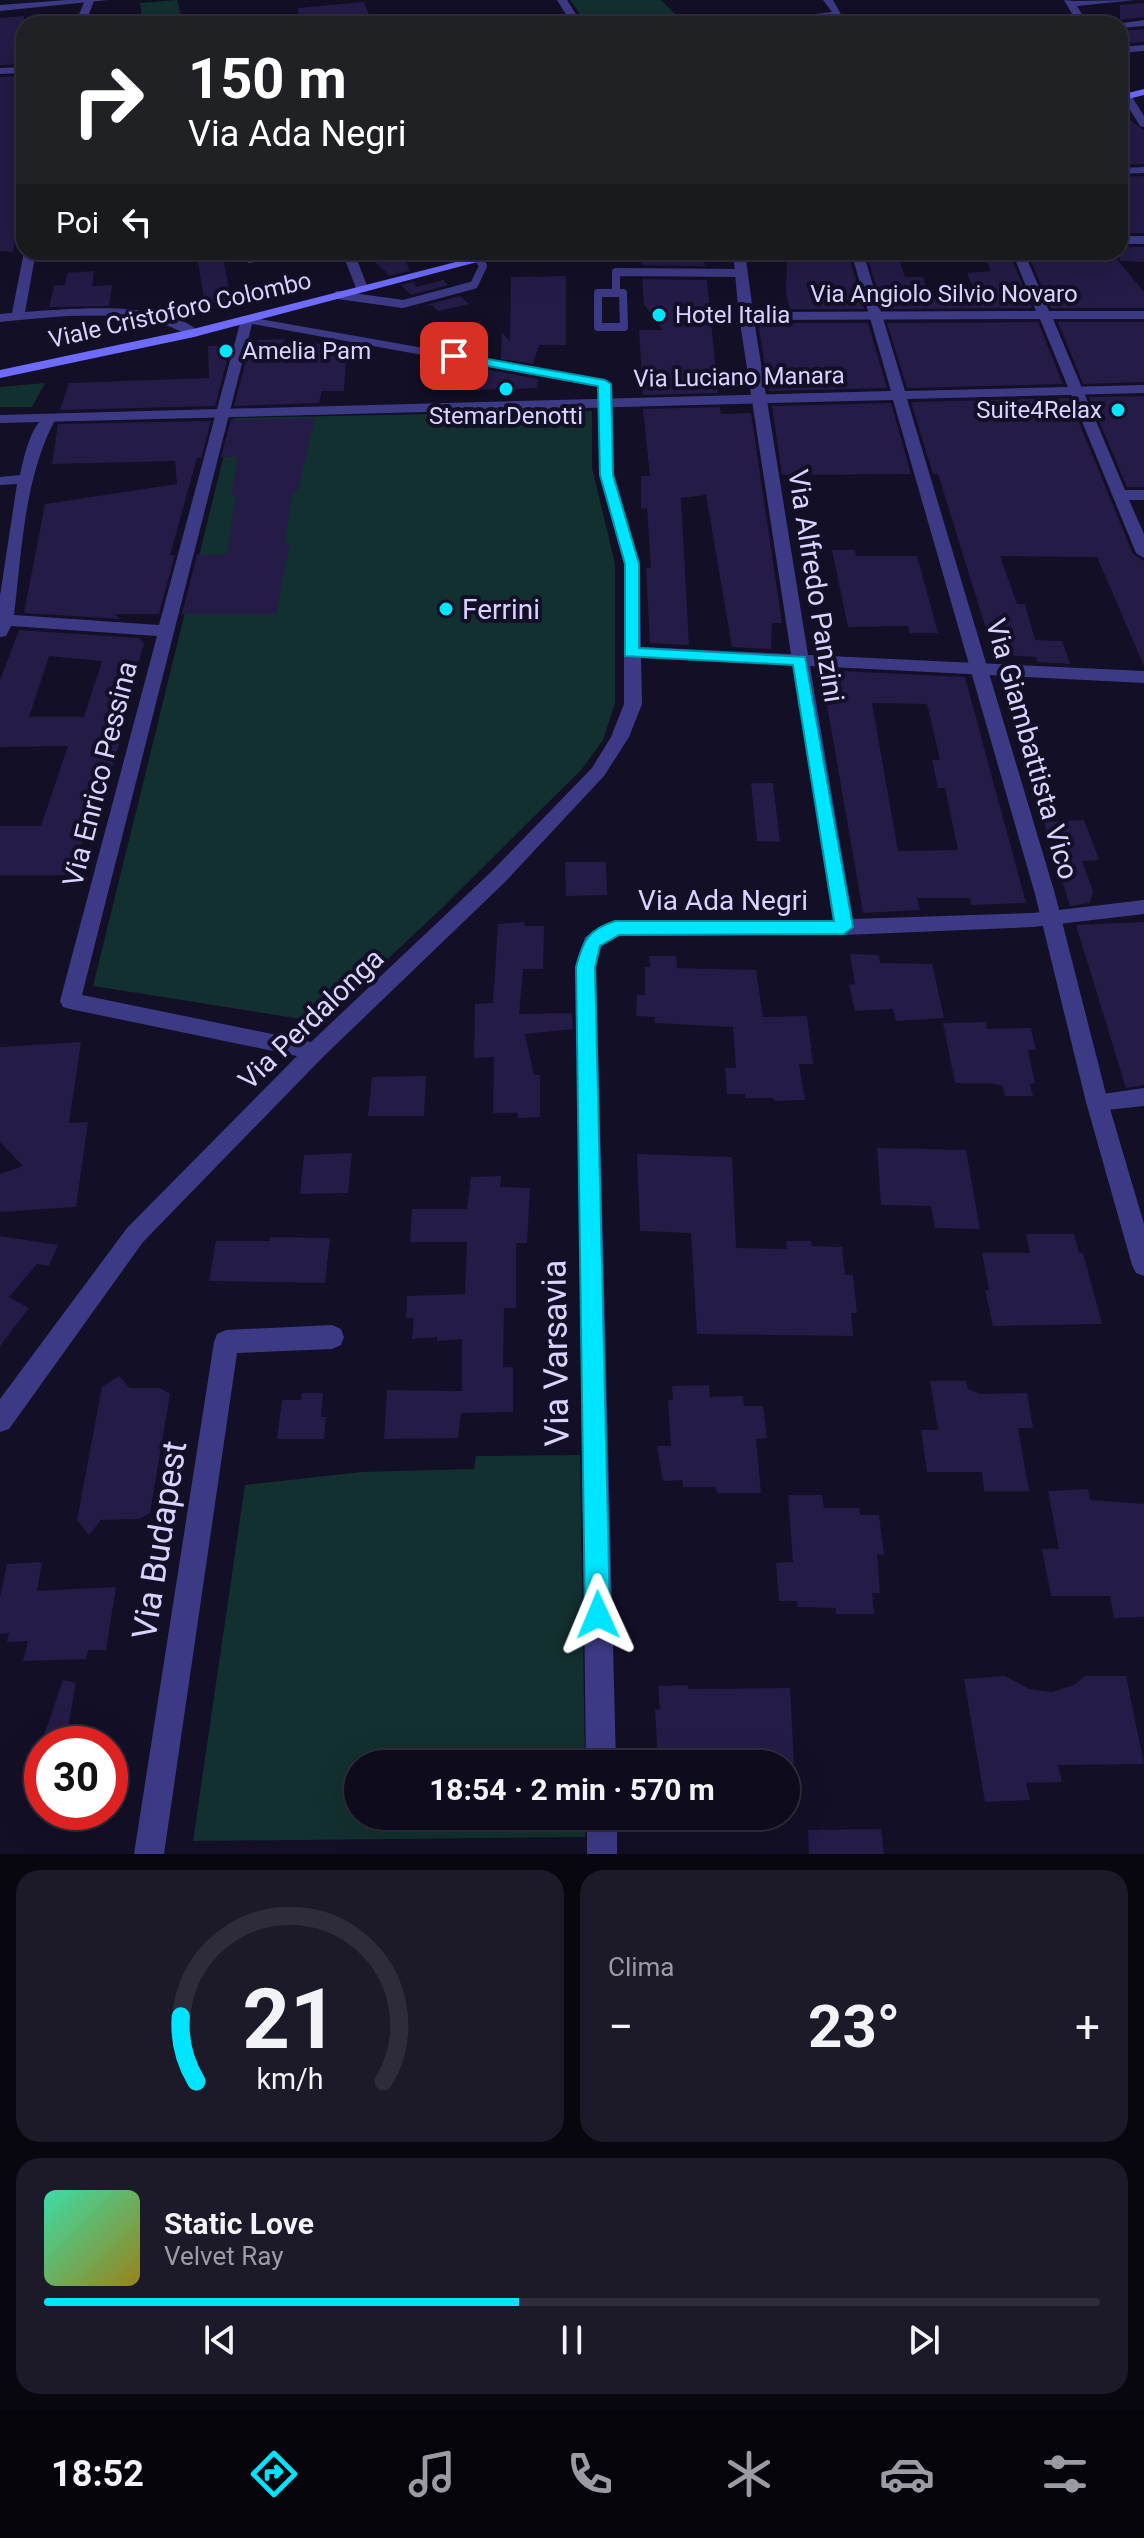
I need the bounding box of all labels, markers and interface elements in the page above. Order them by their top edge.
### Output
text: 150 m [188,46,347,112]
icon: right [56,48,160,152]
text: Via Ada Negri [188,113,406,155]
icon: left [115,200,159,244]
text: Poi [56,205,99,240]
street label: Viale Cristoforo Colombo [46,266,314,354]
street label: Via Angiolo Silvio Novaro [810,280,1078,308]
place label: Hotel Italia [675,301,790,329]
marker: Hotel Italia [650,306,668,324]
pin [420,322,488,390]
icon: arrive [432,334,476,378]
place label: Amelia Pam [242,337,371,365]
marker: Amelia Pam [217,342,235,360]
street label: Via Luciano Manara [633,361,845,393]
marker: StemarDenotti [497,380,515,398]
place label: Suite4Relax [976,396,1102,424]
marker: Suite4Relax [1109,401,1127,419]
place label: StemarDenotti [429,402,583,430]
street label: Via Alfredo Panzini [781,467,851,705]
place label: Ferrini [462,593,540,626]
marker: Ferrini [437,600,455,618]
street label: Via Giambattista Vico [979,615,1085,883]
street label: Via Enrico Pessina [56,658,144,890]
street label: Via Ada Negri [638,884,808,917]
street label: Via Perdalonga [232,942,390,1096]
street label: Via Varsavia [533,1259,577,1447]
street label: Via Budapest [124,1438,194,1642]
position arrow [556,1573,640,1657]
speed limit sign: 30 [24,1726,128,1830]
text: 18:54 · 2 min · 570 m [429,1772,715,1807]
text: Clima [608,1952,675,1982]
text: 21 [242,1971,338,2068]
text: 23° [808,1991,900,2062]
text: − [608,2001,633,2053]
text: + [1075,2001,1100,2053]
text: km/h [256,2062,324,2096]
text: Static Love [164,2206,314,2241]
text: Velvet Ray [164,2241,284,2271]
icon: previous [198,2318,242,2362]
icon: pause [550,2318,594,2362]
icon: next [902,2318,946,2362]
icon: directions [246,2446,302,2502]
icon: music [404,2446,460,2502]
icon: phone [562,2446,618,2502]
icon: climate [721,2446,777,2502]
icon: car [879,2446,935,2502]
icon: filters [1037,2446,1093,2502]
text: 18:52 [51,2453,144,2495]

